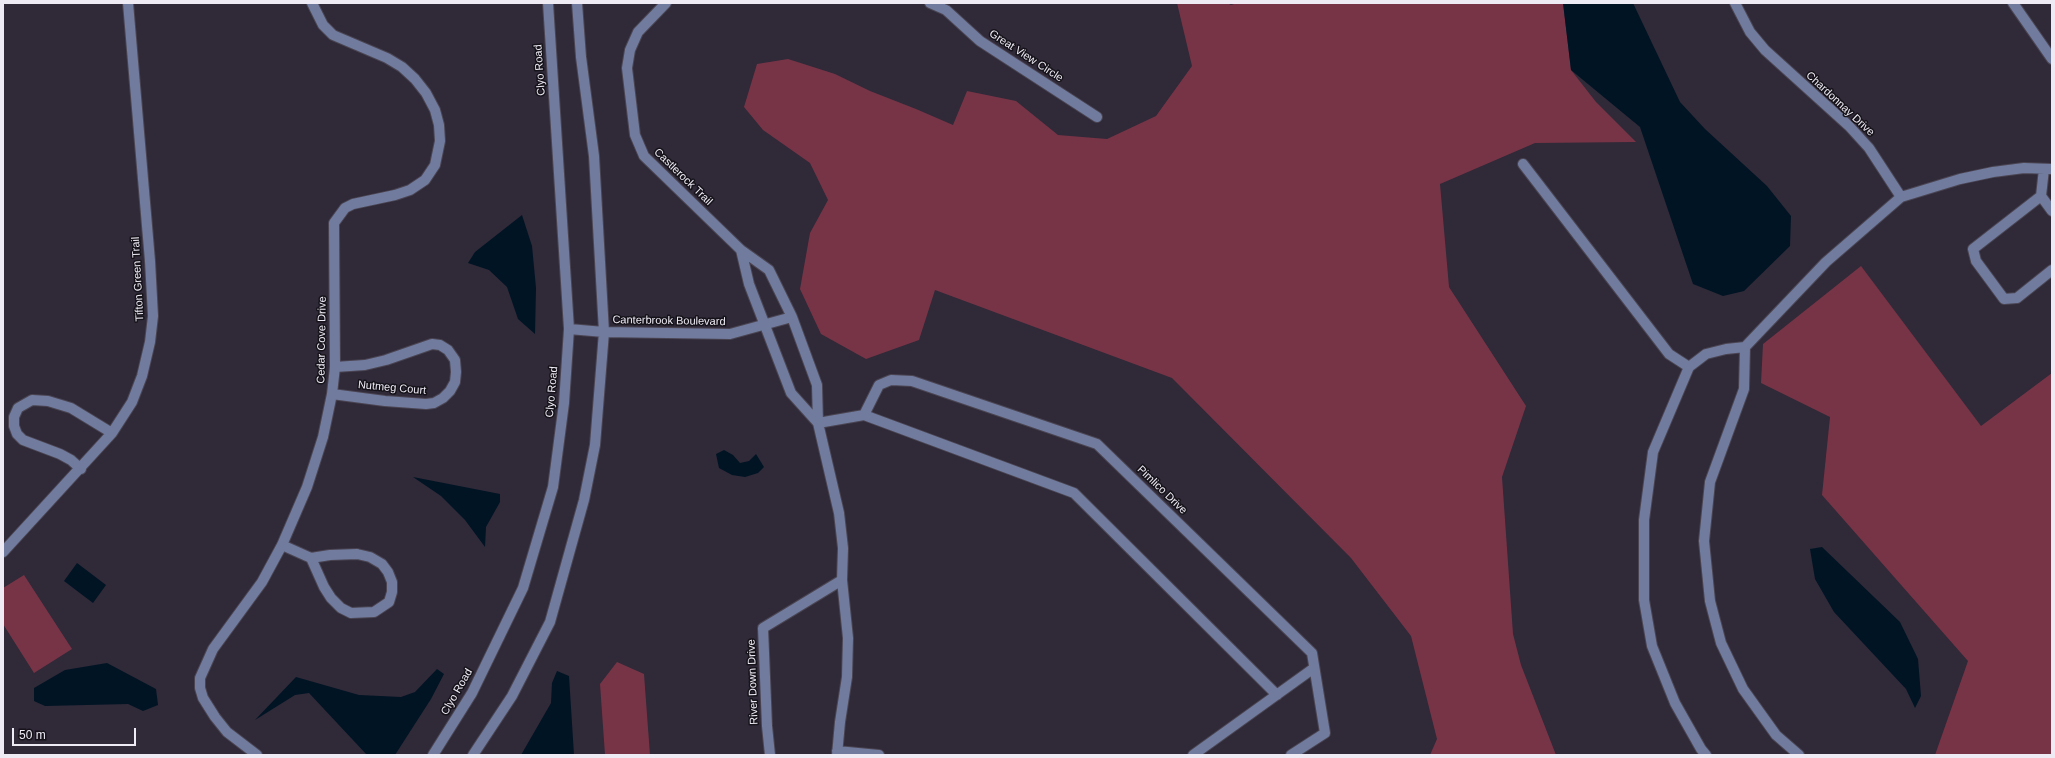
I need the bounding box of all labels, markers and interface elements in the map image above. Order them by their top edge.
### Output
street label: Great View Circle [987,27,1065,85]
street label: Clyo Road [532,44,548,96]
street label: Chardonnay Drive [1803,69,1877,139]
street label: Castlerock Trail [651,146,715,208]
street label: Tifton Green Trail [129,236,147,322]
street label: Cedar Cove Drive [315,296,329,384]
street label: Canterbrook Boulevard [612,313,726,329]
street label: Clyo Road [543,366,561,418]
street label: Nutmeg Court [357,378,427,398]
street label: Pimlico Drive [1134,463,1190,517]
street label: River Down Drive [745,639,761,725]
street label: Clyo Road [438,666,476,718]
scale bar [14,720,138,746]
text: 50 m [19,728,46,742]

